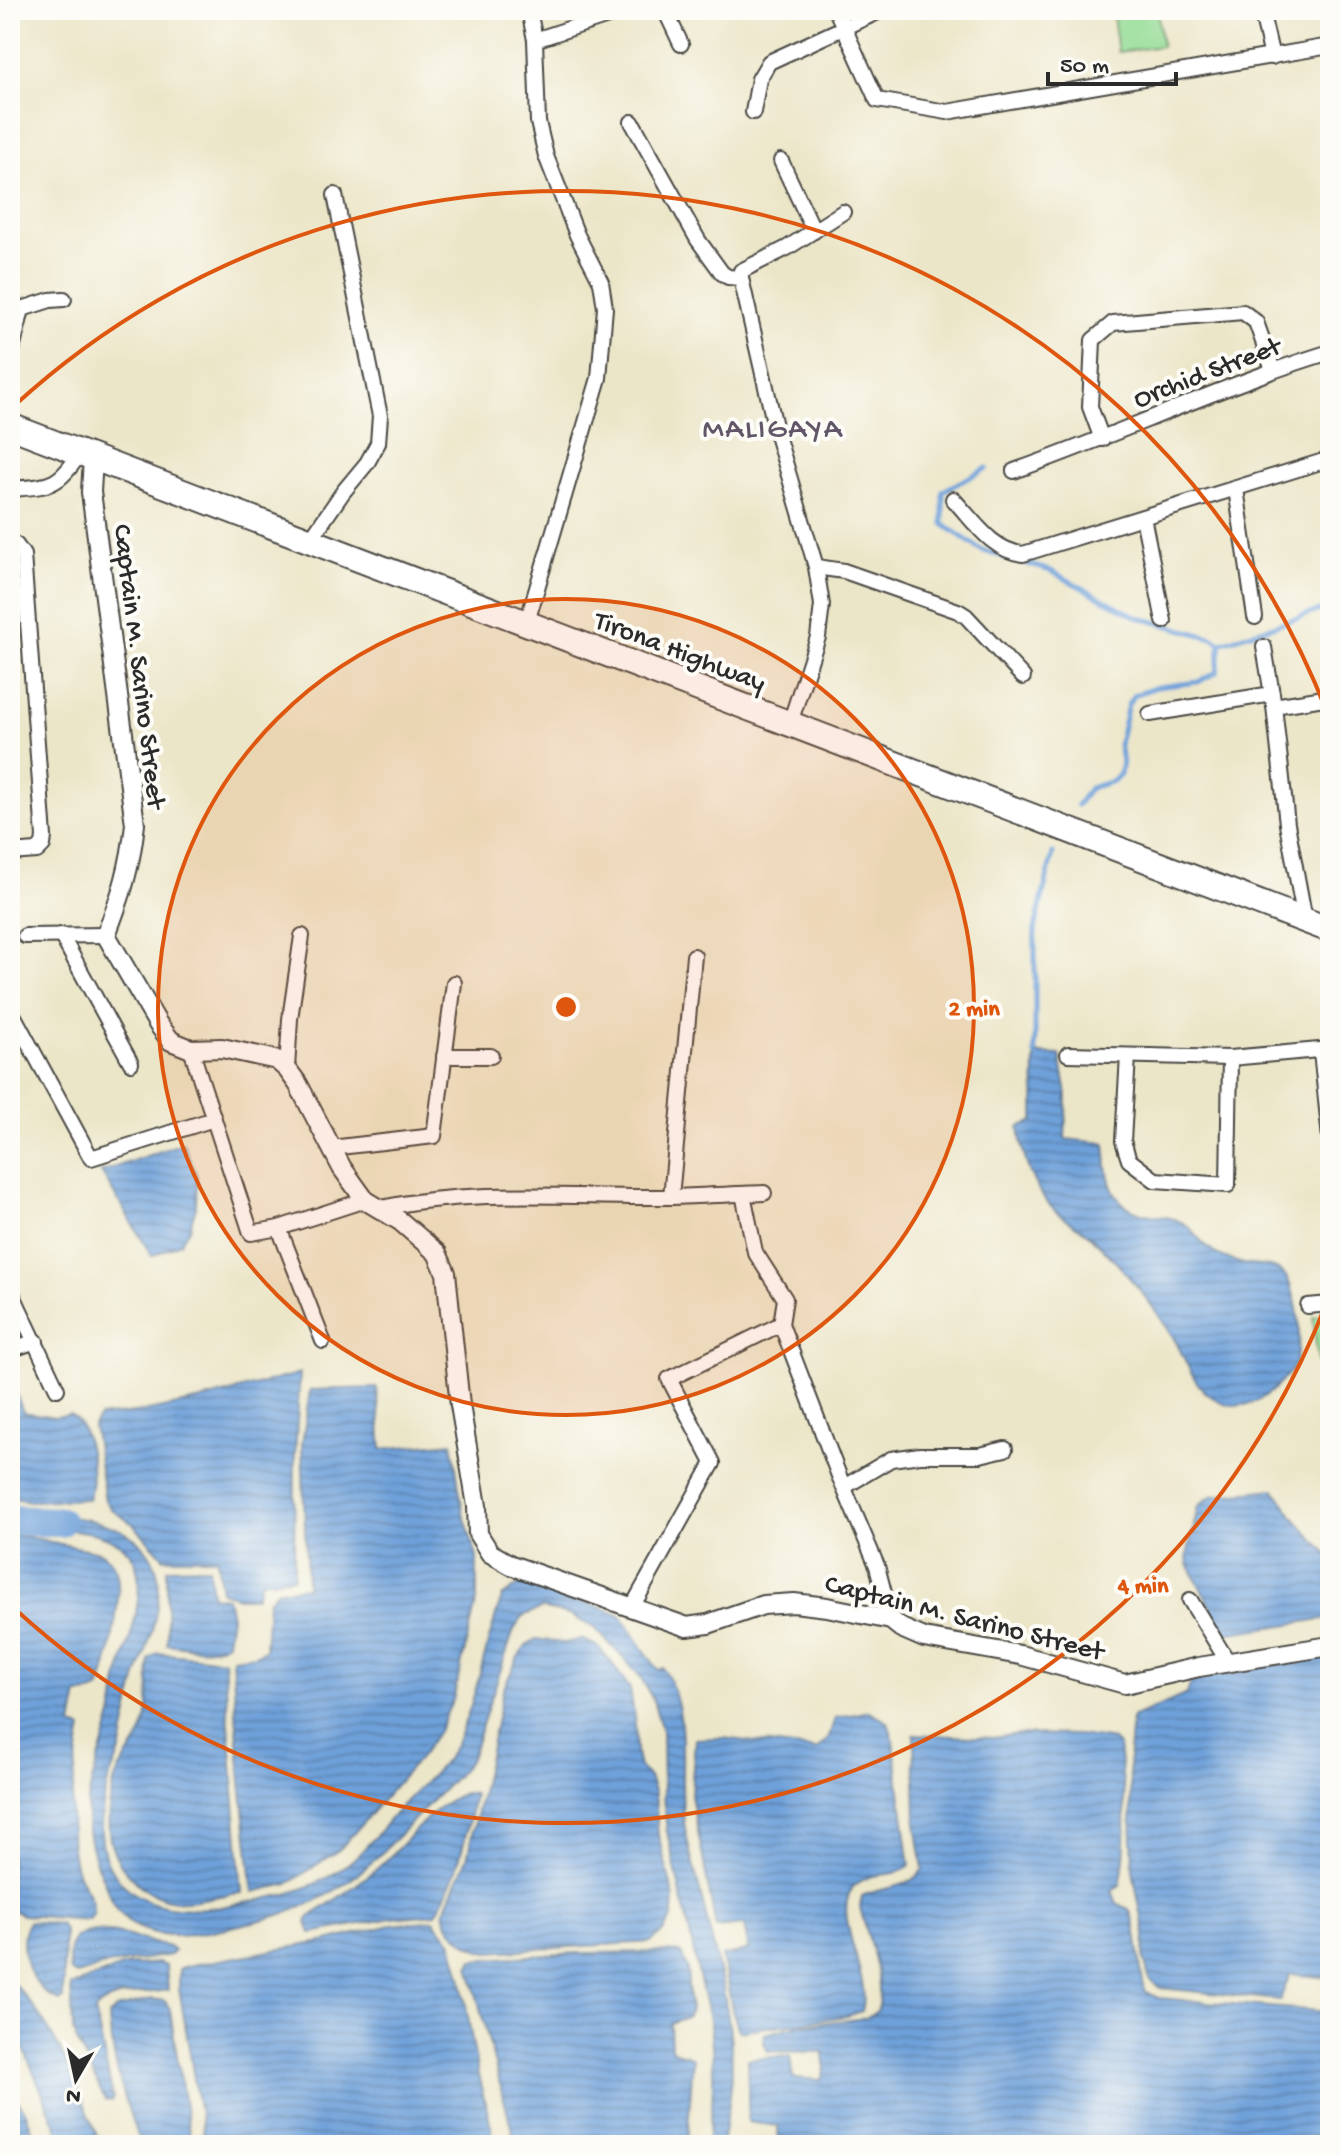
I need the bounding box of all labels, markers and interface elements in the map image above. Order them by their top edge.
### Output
scale bar [1048,36,1176,86]
text: 50 m [1060,53,1109,82]
street label: Orchid Street [1129,330,1288,417]
district label: MALIGAYA [703,414,843,449]
street label: Captain M. Sarino Street [104,523,172,813]
street label: Tirona Highway [587,605,770,701]
centre of rings [552,993,580,1021]
text: 2 min [948,996,1000,1025]
street label: Captain M. Sarino Street [821,1569,1109,1671]
text: 4 min [1117,1573,1169,1602]
north arrow [36,2039,116,2119]
text: N [64,2081,83,2109]

